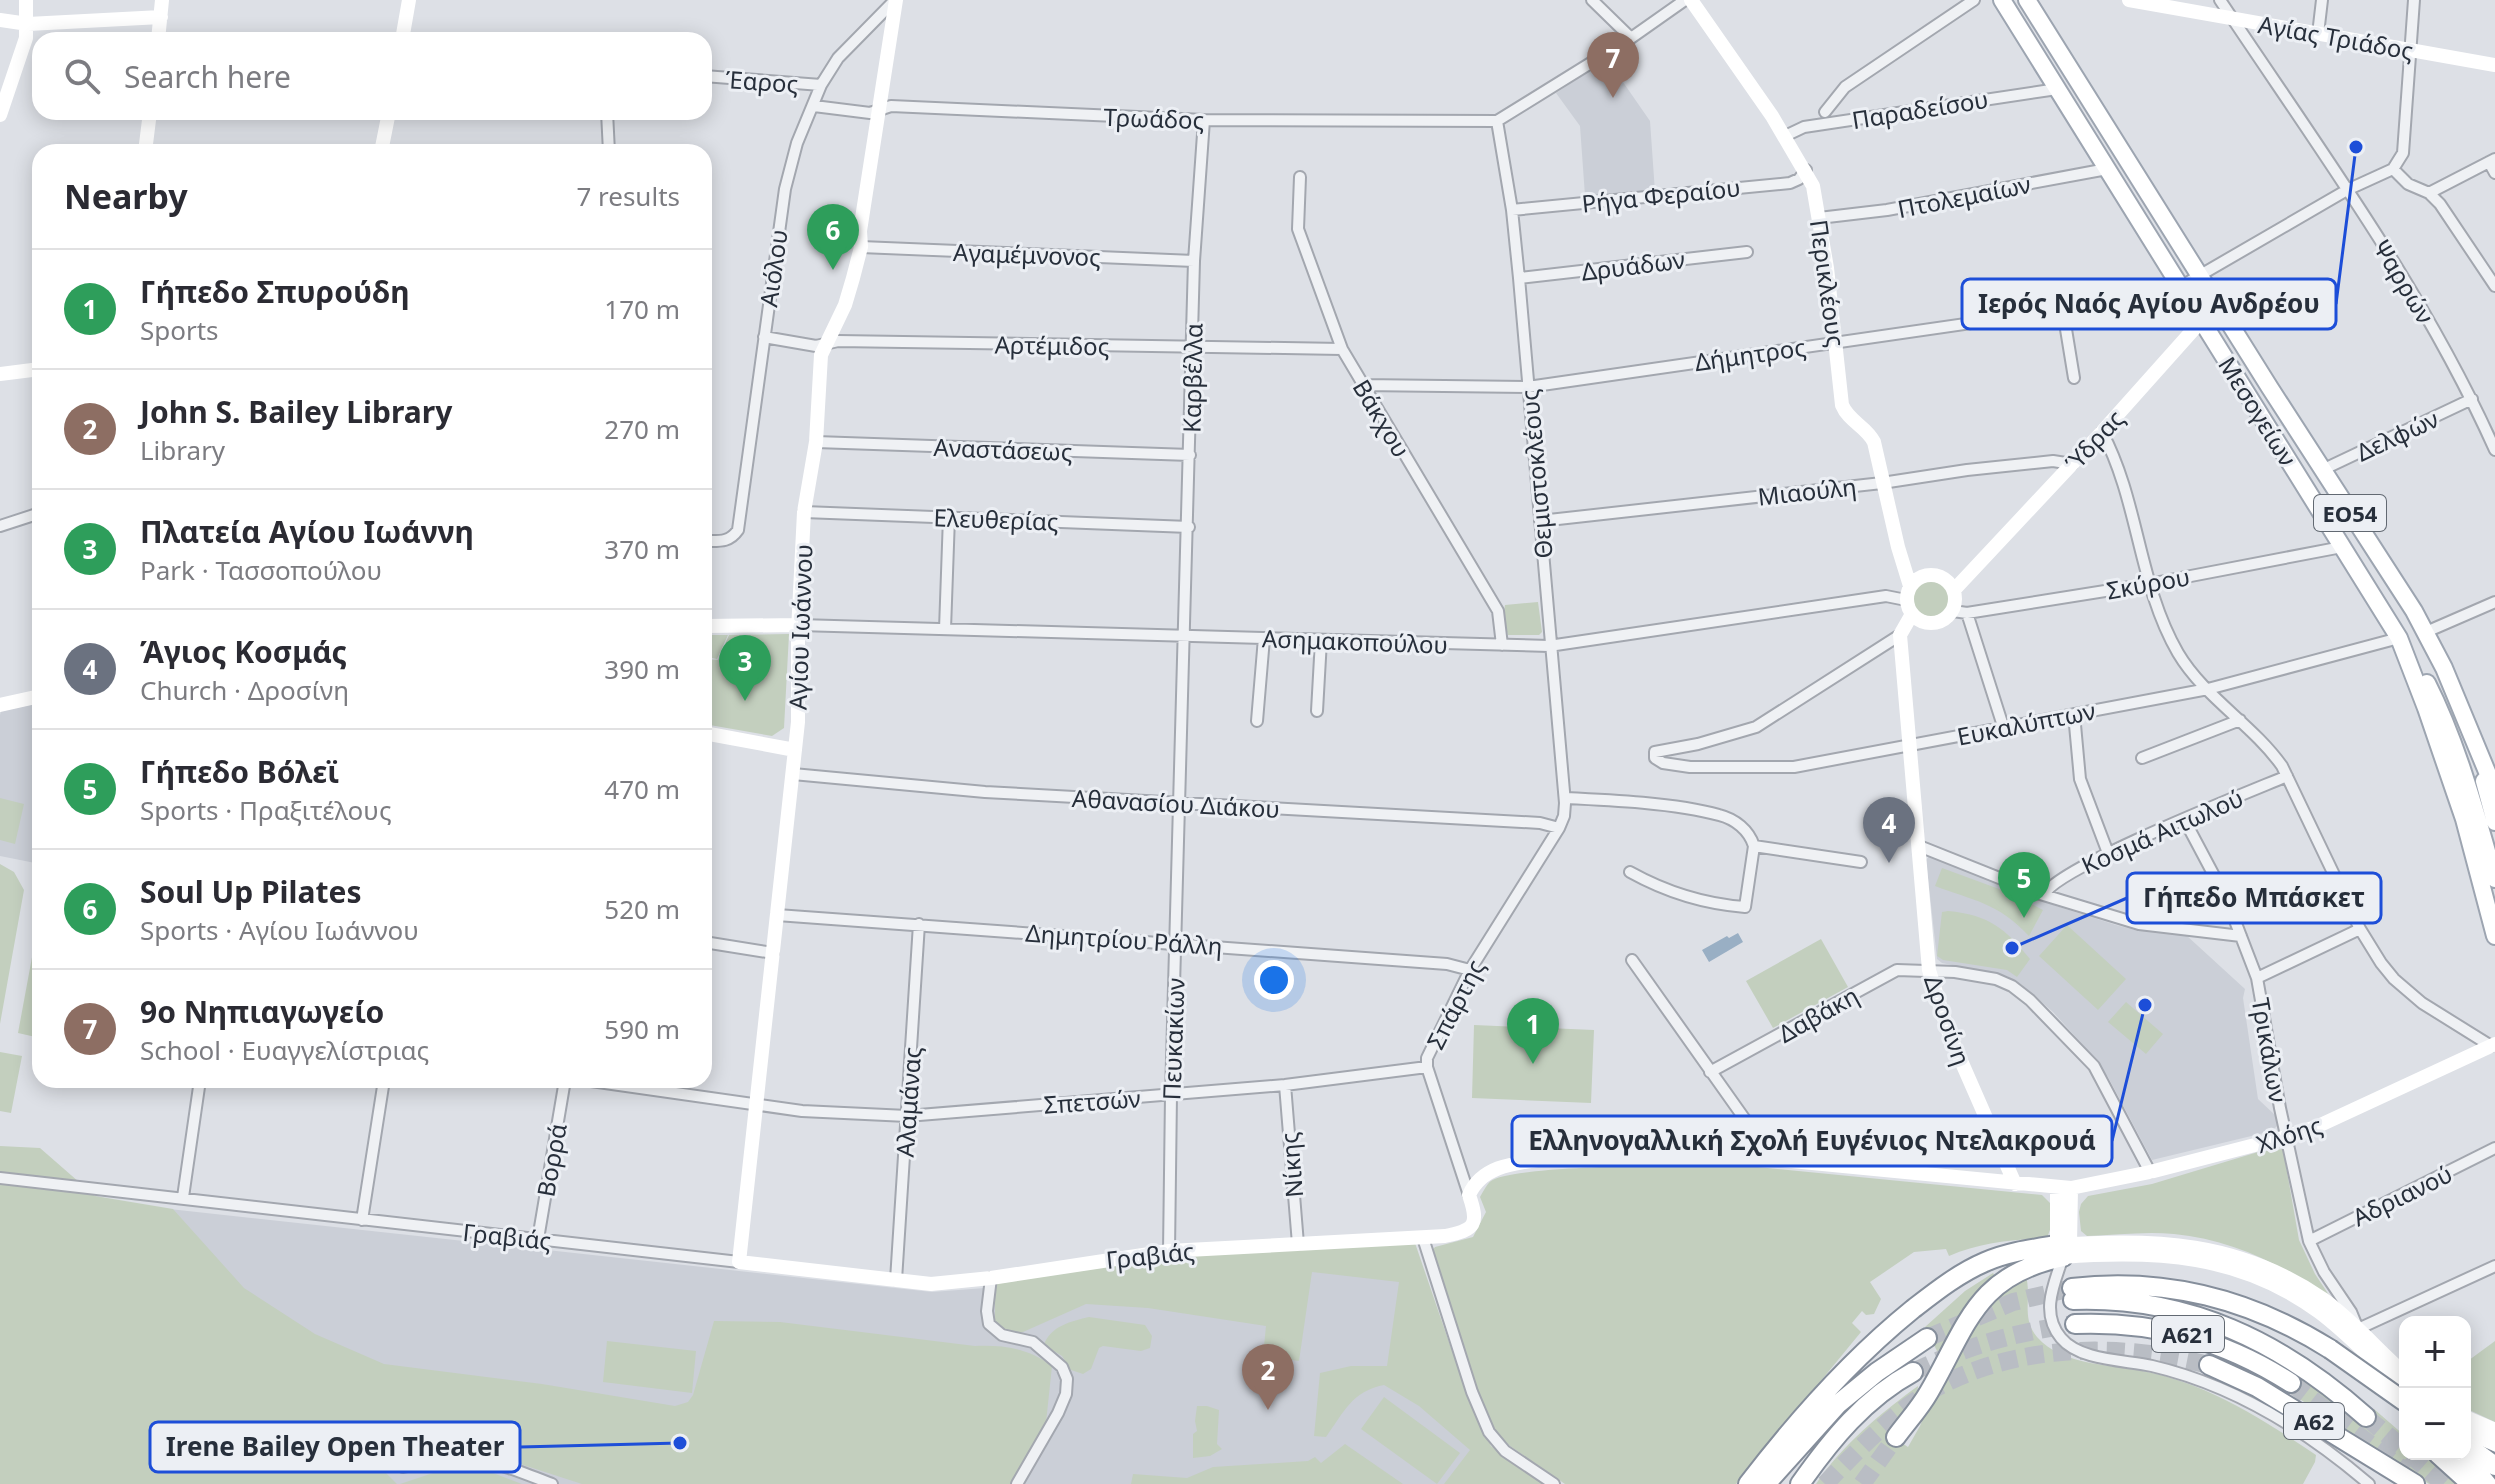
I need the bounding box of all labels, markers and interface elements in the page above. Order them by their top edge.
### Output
street label: Αγίας Τριάδος [2256,7,2416,67]
search box [32,32,712,120]
pin: 7 [1587,32,1639,98]
icon: search [60,54,104,98]
text: Search here [124,56,291,97]
street label: Έαρος [725,62,799,100]
street label: Παραδείσου [1849,82,1991,136]
street label: Τρωάδος [1103,100,1205,136]
street label: Πτολεμαίων [1895,167,2033,225]
street label: Ρήγα Φεραίου [1580,170,1742,220]
text: Nearby [64,173,188,219]
text: 7 results [576,178,680,214]
pin: 6 [807,204,859,270]
street label: Περικλέους [1803,217,1853,349]
street label: Αιόλου [751,227,795,309]
street label: Ψαρρών [2366,232,2442,330]
street label: Αγαμέμνονος [953,235,1101,273]
street label: Δρυάδων [1579,242,1687,288]
text: Γήπεδο Σπυρούδη [140,271,410,312]
callout: Ιερός Ναός Αγίου Ανδρέου [1962,279,2336,329]
text: Ιερός Ναός Αγίου Ανδρέου [1978,285,2320,321]
text: 1 [83,291,97,327]
text: 170 m [604,291,680,327]
text: Sports [140,312,219,348]
street label: Καρβέλλα [1175,323,1209,433]
street label: Αρτέμιδος [994,327,1110,363]
street label: Δήμητρος [1692,330,1808,378]
street label: Μεσογείων [2211,350,2305,472]
street label: Βάκχου [1346,373,1418,463]
street label: Θεμιστοκλέους [1512,388,1560,560]
text: John S. Bailey Library [140,391,452,432]
street label: Ύδρας [2057,402,2131,478]
street label: Δελφών [2350,402,2444,468]
text: 2 [83,411,97,447]
text: 270 m [604,411,680,447]
street label: Αναστάσεως [933,430,1073,468]
text: Library [140,432,225,468]
street label: Μιαούλη [1756,469,1858,513]
road number: ΕΟ54 [2314,495,2386,531]
street label: Ελευθερίας [933,500,1059,538]
text: Πλατεία Αγίου Ιωάννη [140,511,474,552]
text: 3 [83,531,97,567]
text: 370 m [604,531,680,567]
street label: Αγίου Ιωάννου [781,544,819,710]
text: Park · Τασσοπούλου [140,552,382,588]
street label: Σκύρου [2104,559,2192,607]
street label: Ασημακοπούλου [1261,621,1449,661]
text: Άγιος Κοσμάς [140,631,347,672]
pin: 3 [719,635,771,701]
text: 4 [83,651,97,687]
text: 390 m [604,651,680,687]
text: Church · Δροσίνη [140,672,349,708]
street label: Ευκαλύπτων [1954,693,2098,753]
text: Γήπεδο Βόλεϊ [140,751,339,792]
text: 5 [83,771,97,807]
text: 470 m [604,771,680,807]
street label: Αθανασίου Διάκου [1071,781,1281,825]
street label: Κοσμά Αιτωλού [2076,781,2248,881]
text: Sports · Πραξιτέλους [140,792,392,828]
pin: 4 [1863,797,1915,863]
pin: 5 [1998,852,2050,918]
text: Soul Up Pilates [140,871,361,912]
callout: Γήπεδο Μπάσκετ [2127,873,2381,923]
text: Γήπεδο Μπάσκετ [2143,879,2365,915]
text: 6 [83,891,97,927]
text: 520 m [604,891,680,927]
text: Sports · Αγίου Ιωάννου [140,912,419,948]
street label: Δημητρίου Ράλλη [1024,916,1224,962]
street label: Σπάρτης [1418,954,1492,1054]
your location [1254,960,1294,1000]
street label: Δροσίνη [1917,970,1979,1070]
street label: Πευκακίων [1154,977,1192,1101]
street label: Δαβάκη [1772,978,1864,1050]
text: 9ο Νηπιαγωγείο [140,991,384,1032]
street label: Τρικάλων [2245,995,2295,1105]
pin: 1 [1507,998,1559,1064]
text: 7 [83,1011,97,1047]
text: 590 m [604,1011,680,1047]
text: School · Ευαγγελίστριας [140,1032,429,1068]
street label: Αλαμάνας [888,1046,928,1158]
street label: Σπετσών [1042,1081,1142,1121]
street label: Χλόης [2252,1108,2326,1160]
callout: Ελληνογαλλική Σχολή Ευγένιος Ντελακρουά [1512,1116,2112,1166]
street label: Βορρά [528,1121,574,1199]
text: Ελληνογαλλική Σχολή Ευγένιος Ντελακρουά [1528,1122,2096,1158]
street label: Νίκης [1272,1131,1310,1199]
street label: Αδριανού [2347,1157,2457,1233]
street label: Γραβιάς [461,1215,553,1257]
street label: Γραβιάς [1104,1234,1196,1276]
road number: Α621 [2152,1316,2224,1352]
map controls [2399,1316,2471,1460]
button: + [2399,1316,2471,1388]
pin: 2 [1242,1344,1294,1410]
button: − [2399,1388,2471,1460]
road number: Α62 [2284,1403,2344,1439]
callout: Irene Bailey Open Theater [150,1422,520,1472]
text: Irene Bailey Open Theater [166,1428,505,1464]

